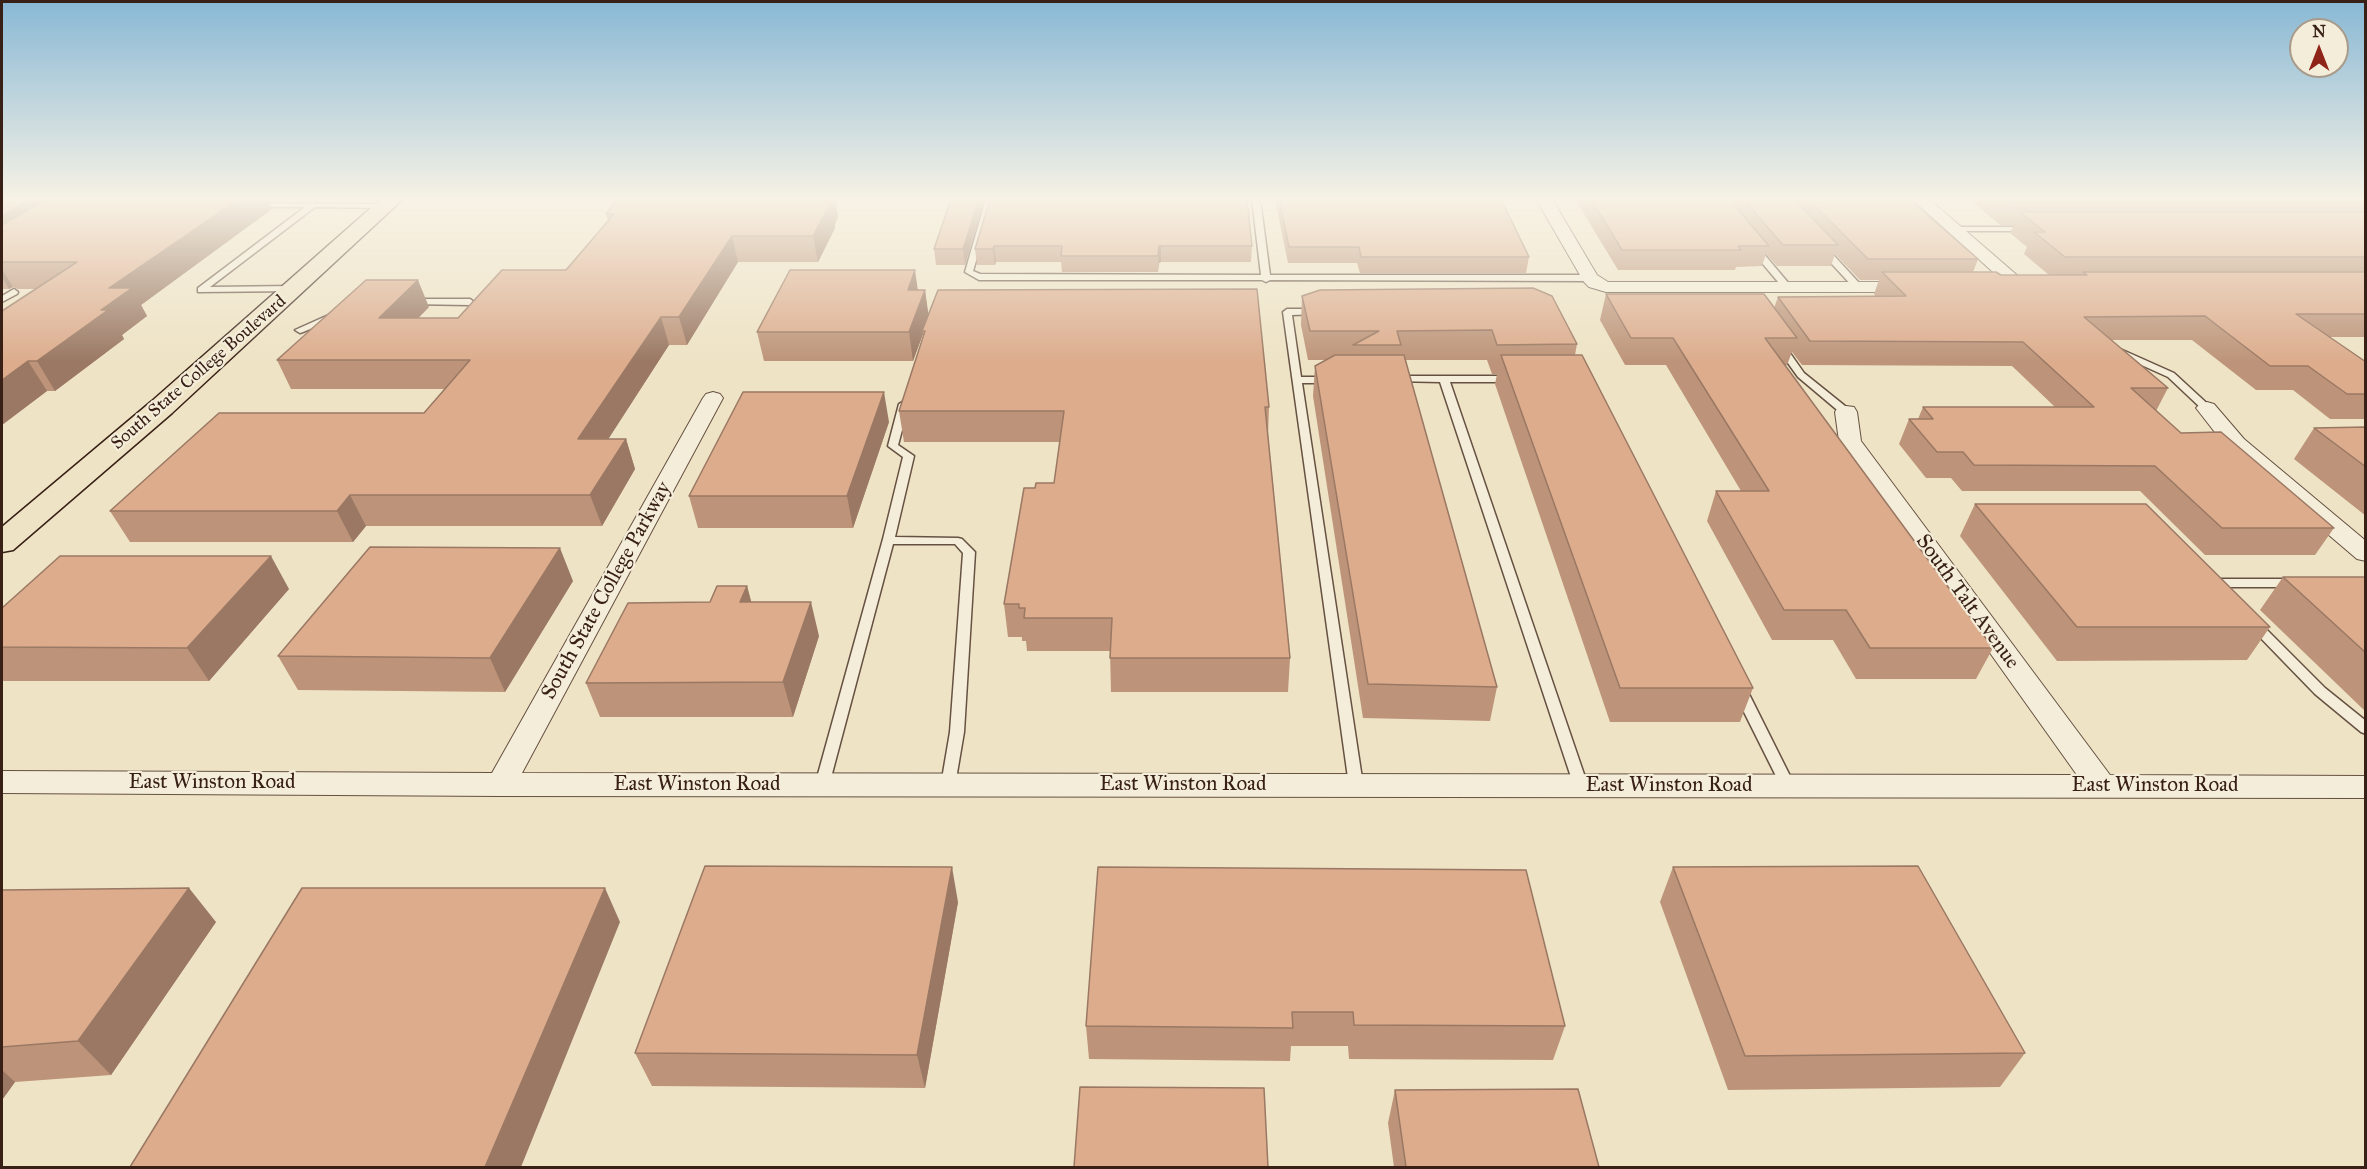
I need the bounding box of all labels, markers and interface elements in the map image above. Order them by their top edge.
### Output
north arrow [2289,18,2349,78]
text: N [2312,22,2326,41]
street label: South State College Boulevard [107,291,291,455]
street label: South State College Parkway [537,478,677,704]
street label: South Talt Avenue [1910,530,2024,674]
street label: East Winston Road [128,770,296,796]
street label: East Winston Road [613,772,781,798]
street label: East Winston Road [1099,772,1267,798]
street label: East Winston Road [1585,773,1753,799]
street label: East Winston Road [2071,773,2239,799]

